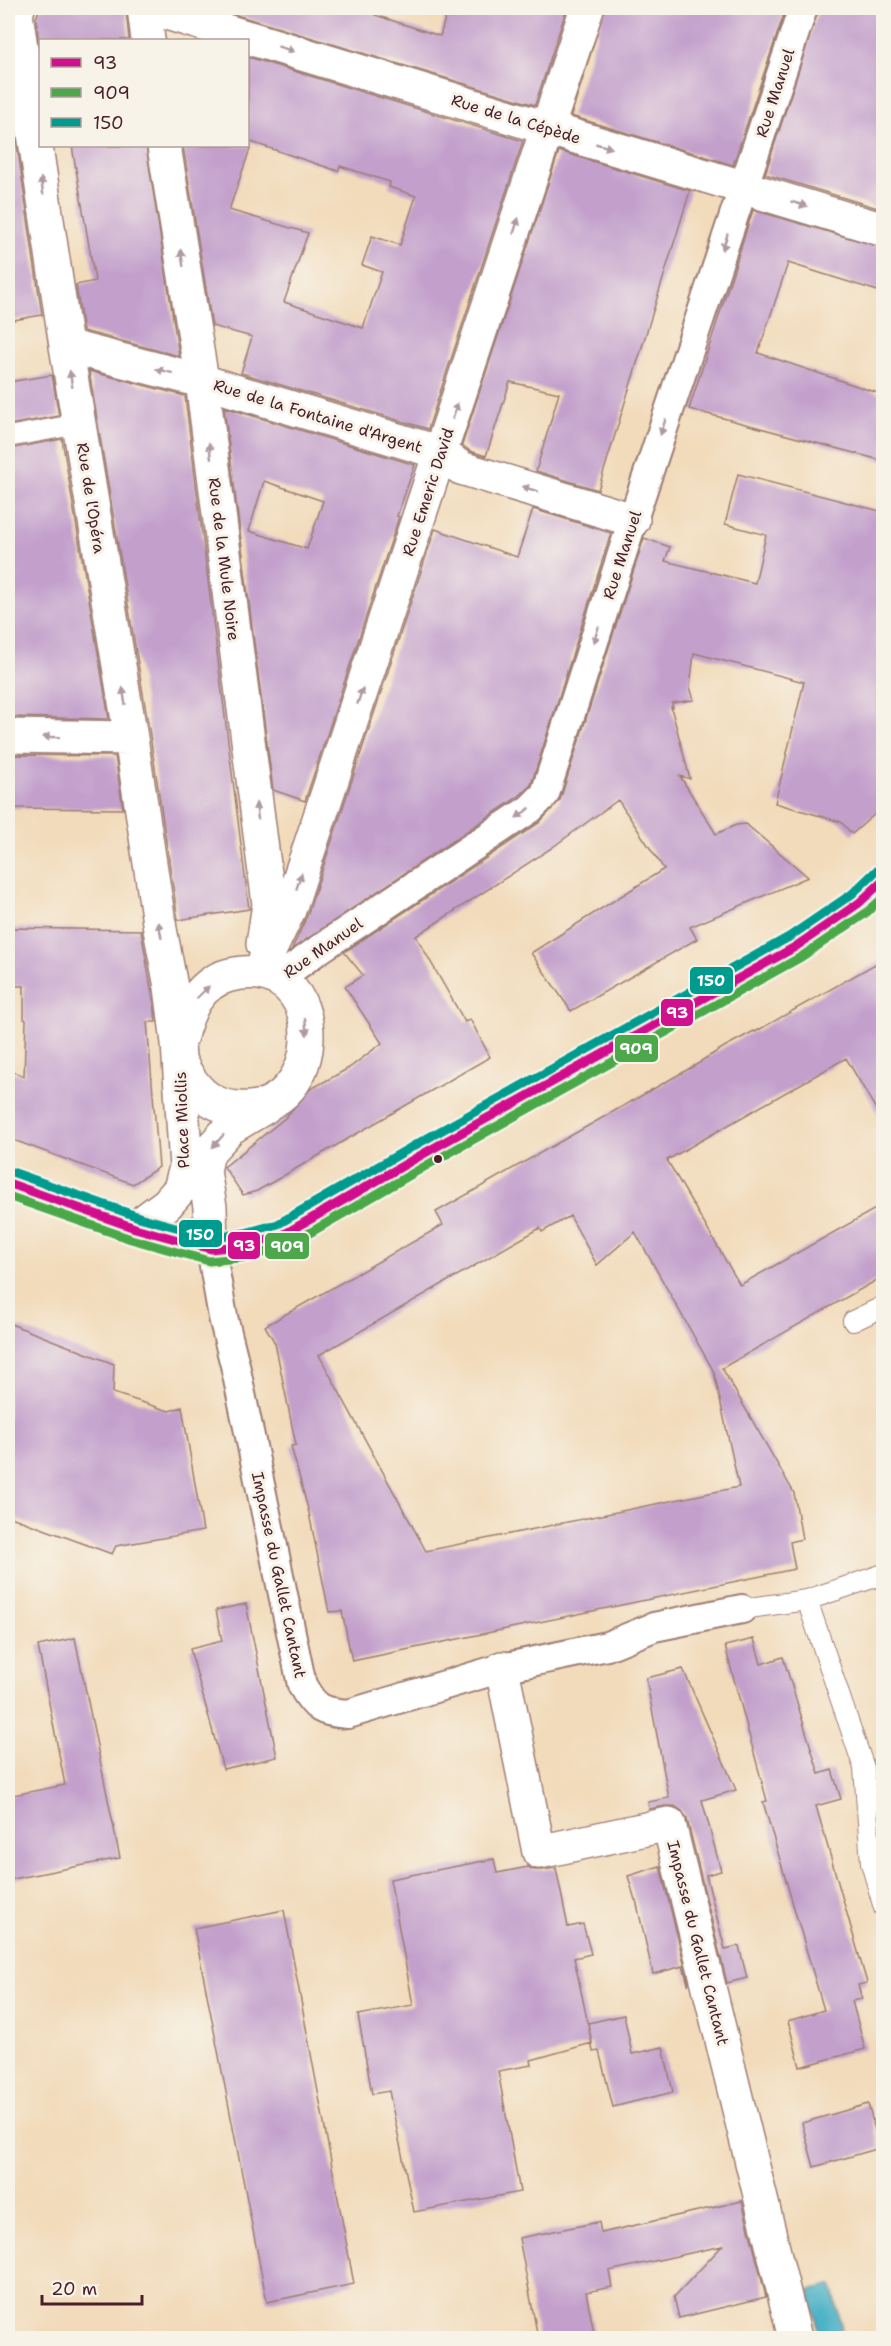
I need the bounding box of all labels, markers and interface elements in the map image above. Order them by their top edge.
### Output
legend [39,39,249,147]
one-way arrow [277,45,295,54]
street label: Rue Manuel [751,46,799,140]
text: 93 [93,51,117,75]
text: 909 [93,81,130,105]
street label: Rue de la Cépède [449,89,583,149]
text: 150 [93,111,124,135]
one-way arrow [595,141,613,151]
one-way arrow [37,177,46,196]
one-way arrow [790,200,808,209]
one-way arrow [512,217,521,235]
one-way arrow [720,233,729,251]
one-way arrow [177,248,186,267]
one-way arrow [155,365,173,375]
one-way arrow [66,369,75,388]
street label: Rue de la Fontaine d'Argent [211,374,425,458]
one-way arrow [451,402,460,420]
one-way arrow [658,418,668,436]
street label: Rue Emeric David [397,425,459,559]
street label: Rue de l'Opéra [72,441,110,555]
one-way arrow [205,441,215,460]
street label: Rue de la Mule Noire [204,476,244,642]
one-way arrow [521,484,539,493]
street label: Rue Manuel [598,508,646,602]
one-way arrow [591,626,600,644]
one-way arrow [119,686,128,705]
one-way arrow [356,687,366,705]
one-way arrow [42,732,61,742]
one-way arrow [252,801,261,820]
one-way arrow [516,807,532,819]
one-way arrow [294,872,304,890]
street label: Rue Manuel [279,913,367,983]
one-way arrow [155,920,164,939]
line badge: 150 [689,966,734,995]
text: 150 [697,970,725,991]
one-way arrow [195,985,210,999]
line badge: 93 [660,998,694,1027]
text: 93 [666,1002,688,1023]
one-way arrow [301,1017,311,1036]
line badge: 909 [614,1034,659,1063]
text: 909 [619,1038,653,1059]
street label: Place Miollis [170,1071,194,1169]
one-way arrow [212,1133,225,1148]
unlabelled marker [432,1153,444,1165]
line badge: 150 [178,1219,223,1248]
text: 150 [186,1224,214,1245]
line badge: 93 [227,1231,261,1260]
line badge: 909 [264,1232,310,1260]
text: 93 [233,1235,255,1256]
text: 909 [270,1236,304,1257]
street label: Impasse du Gallet Cantant [247,1470,311,1680]
street label: Impasse du Gallet Cantant [662,1838,734,2048]
scale bar [42,2268,142,2306]
text: 20 m [51,2277,97,2301]

